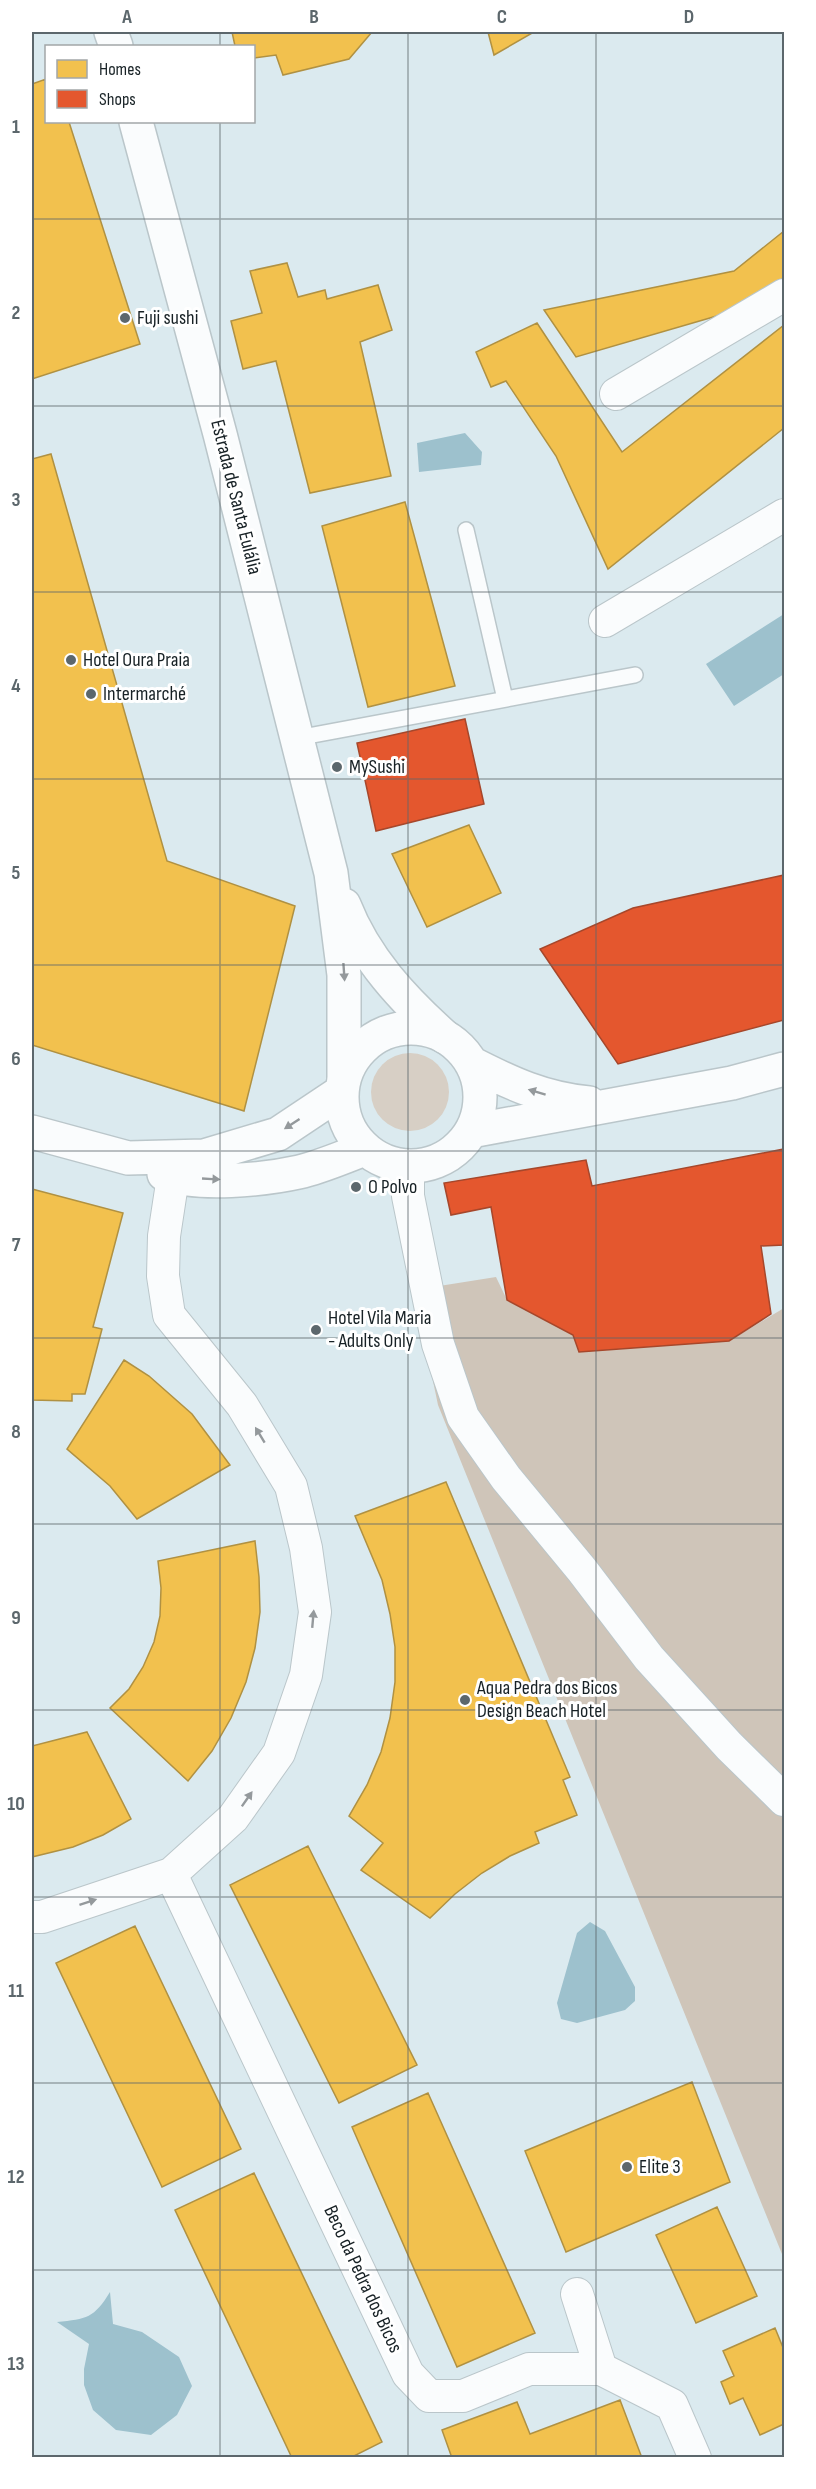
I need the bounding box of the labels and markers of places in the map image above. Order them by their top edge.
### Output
place label: Fuji sushi [137,306,198,330]
marker: Fuji sushi [118,311,132,325]
place label: Hotel Oura Praia [83,648,190,672]
marker: Hotel Oura Praia [64,653,78,667]
place label: Intermarché [103,682,186,706]
marker: Intermarché [84,687,98,701]
place label: MySushi [349,755,405,779]
marker: MySushi [330,760,344,774]
place label: O Polvo [368,1175,417,1199]
marker: O Polvo [349,1180,363,1194]
place label: Hotel Vila Maria - Adults Only [328,1306,431,1353]
marker: Hotel Vila Maria - Adults Only [309,1323,323,1337]
place label: Aqua Pedra dos Bicos Design Beach Hotel [476,1676,618,1723]
marker: Aqua Pedra dos Bicos Design Beach Hotel [458,1693,472,1707]
place label: Elite 3 [639,2155,681,2179]
marker: Elite 3 [620,2160,634,2174]

